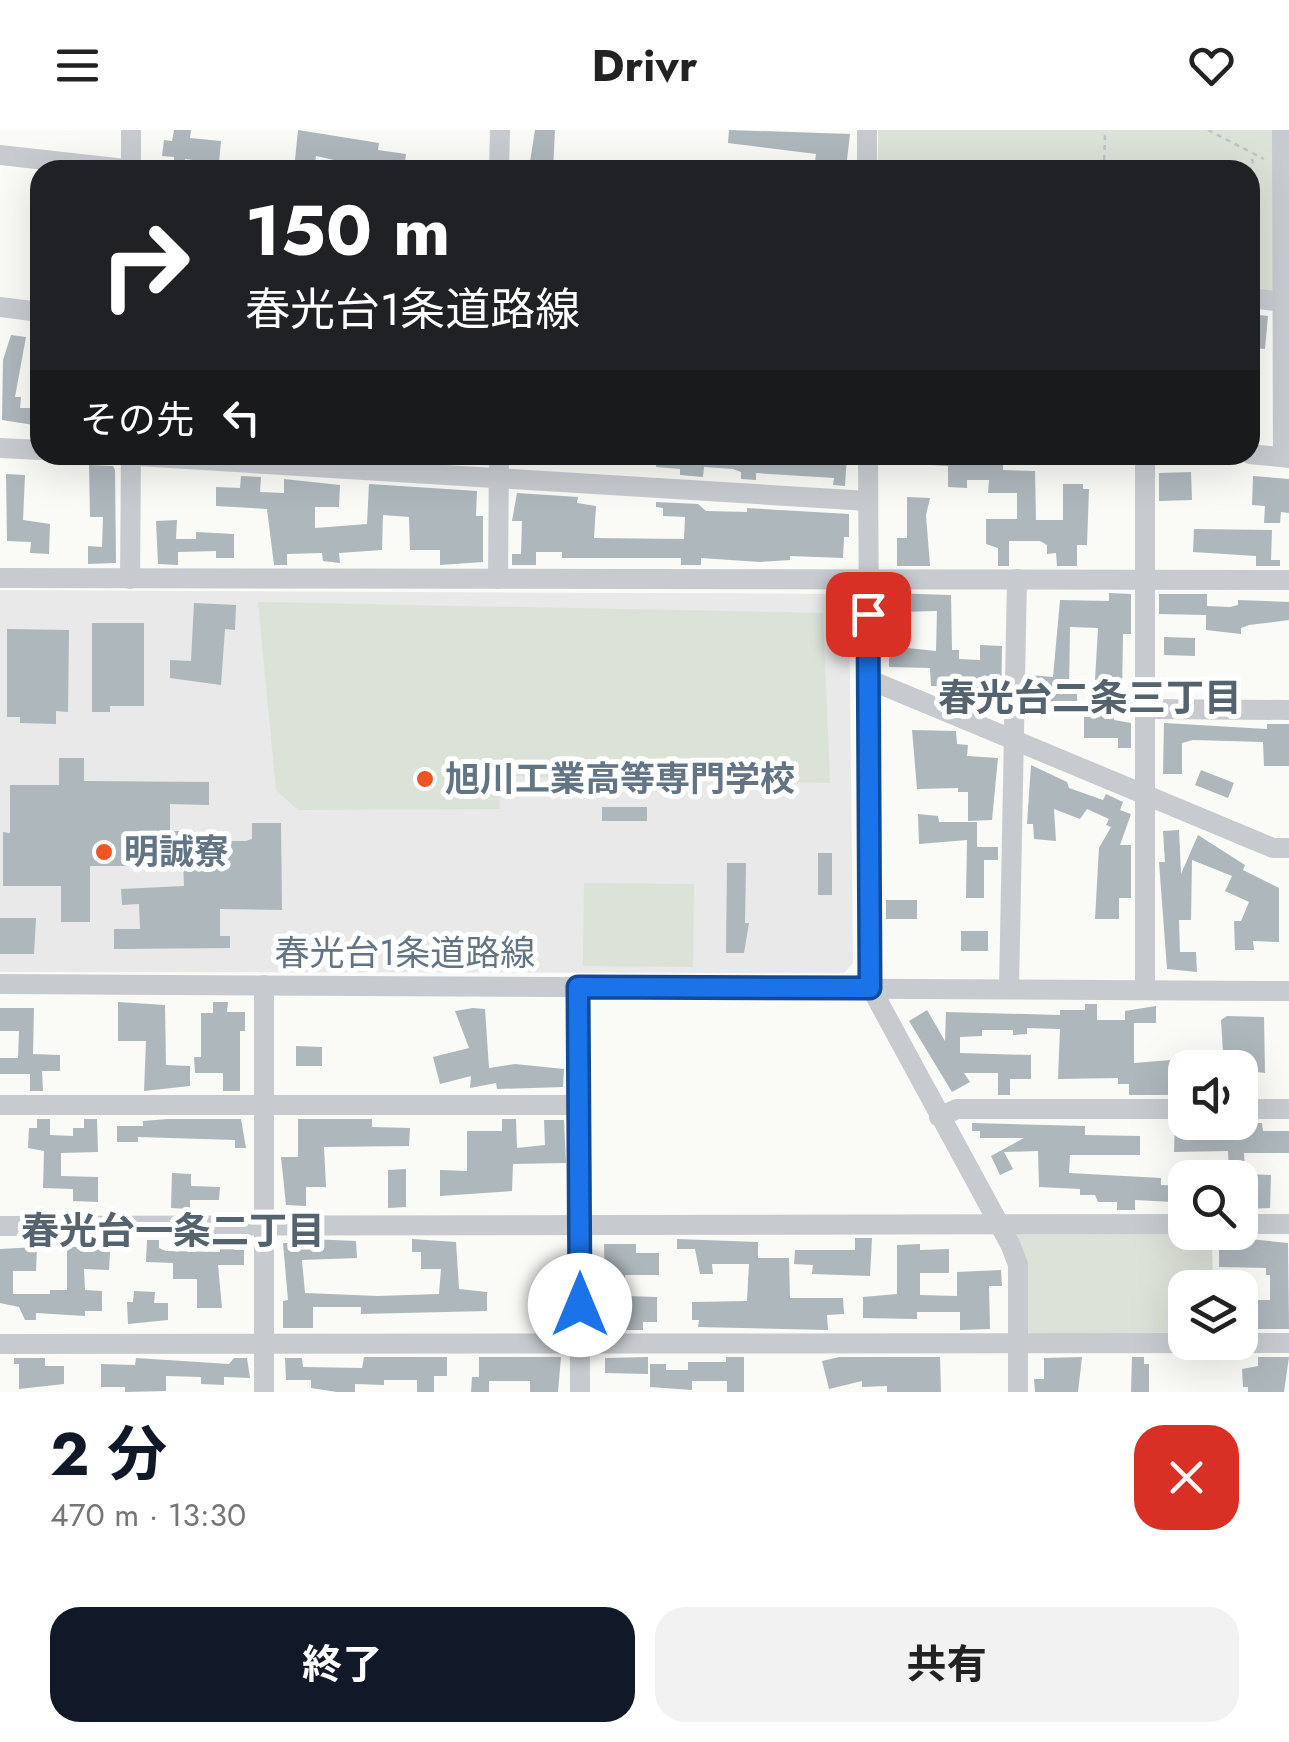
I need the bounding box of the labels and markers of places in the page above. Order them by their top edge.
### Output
pin [826,572,911,657]
place label: 旭川工業高等専門学校 [445,754,795,804]
marker: 旭川工業高等専門学校 [414,768,436,790]
place label: 明誠寮 [124,827,229,877]
marker: 明誠寮 [93,841,115,863]

